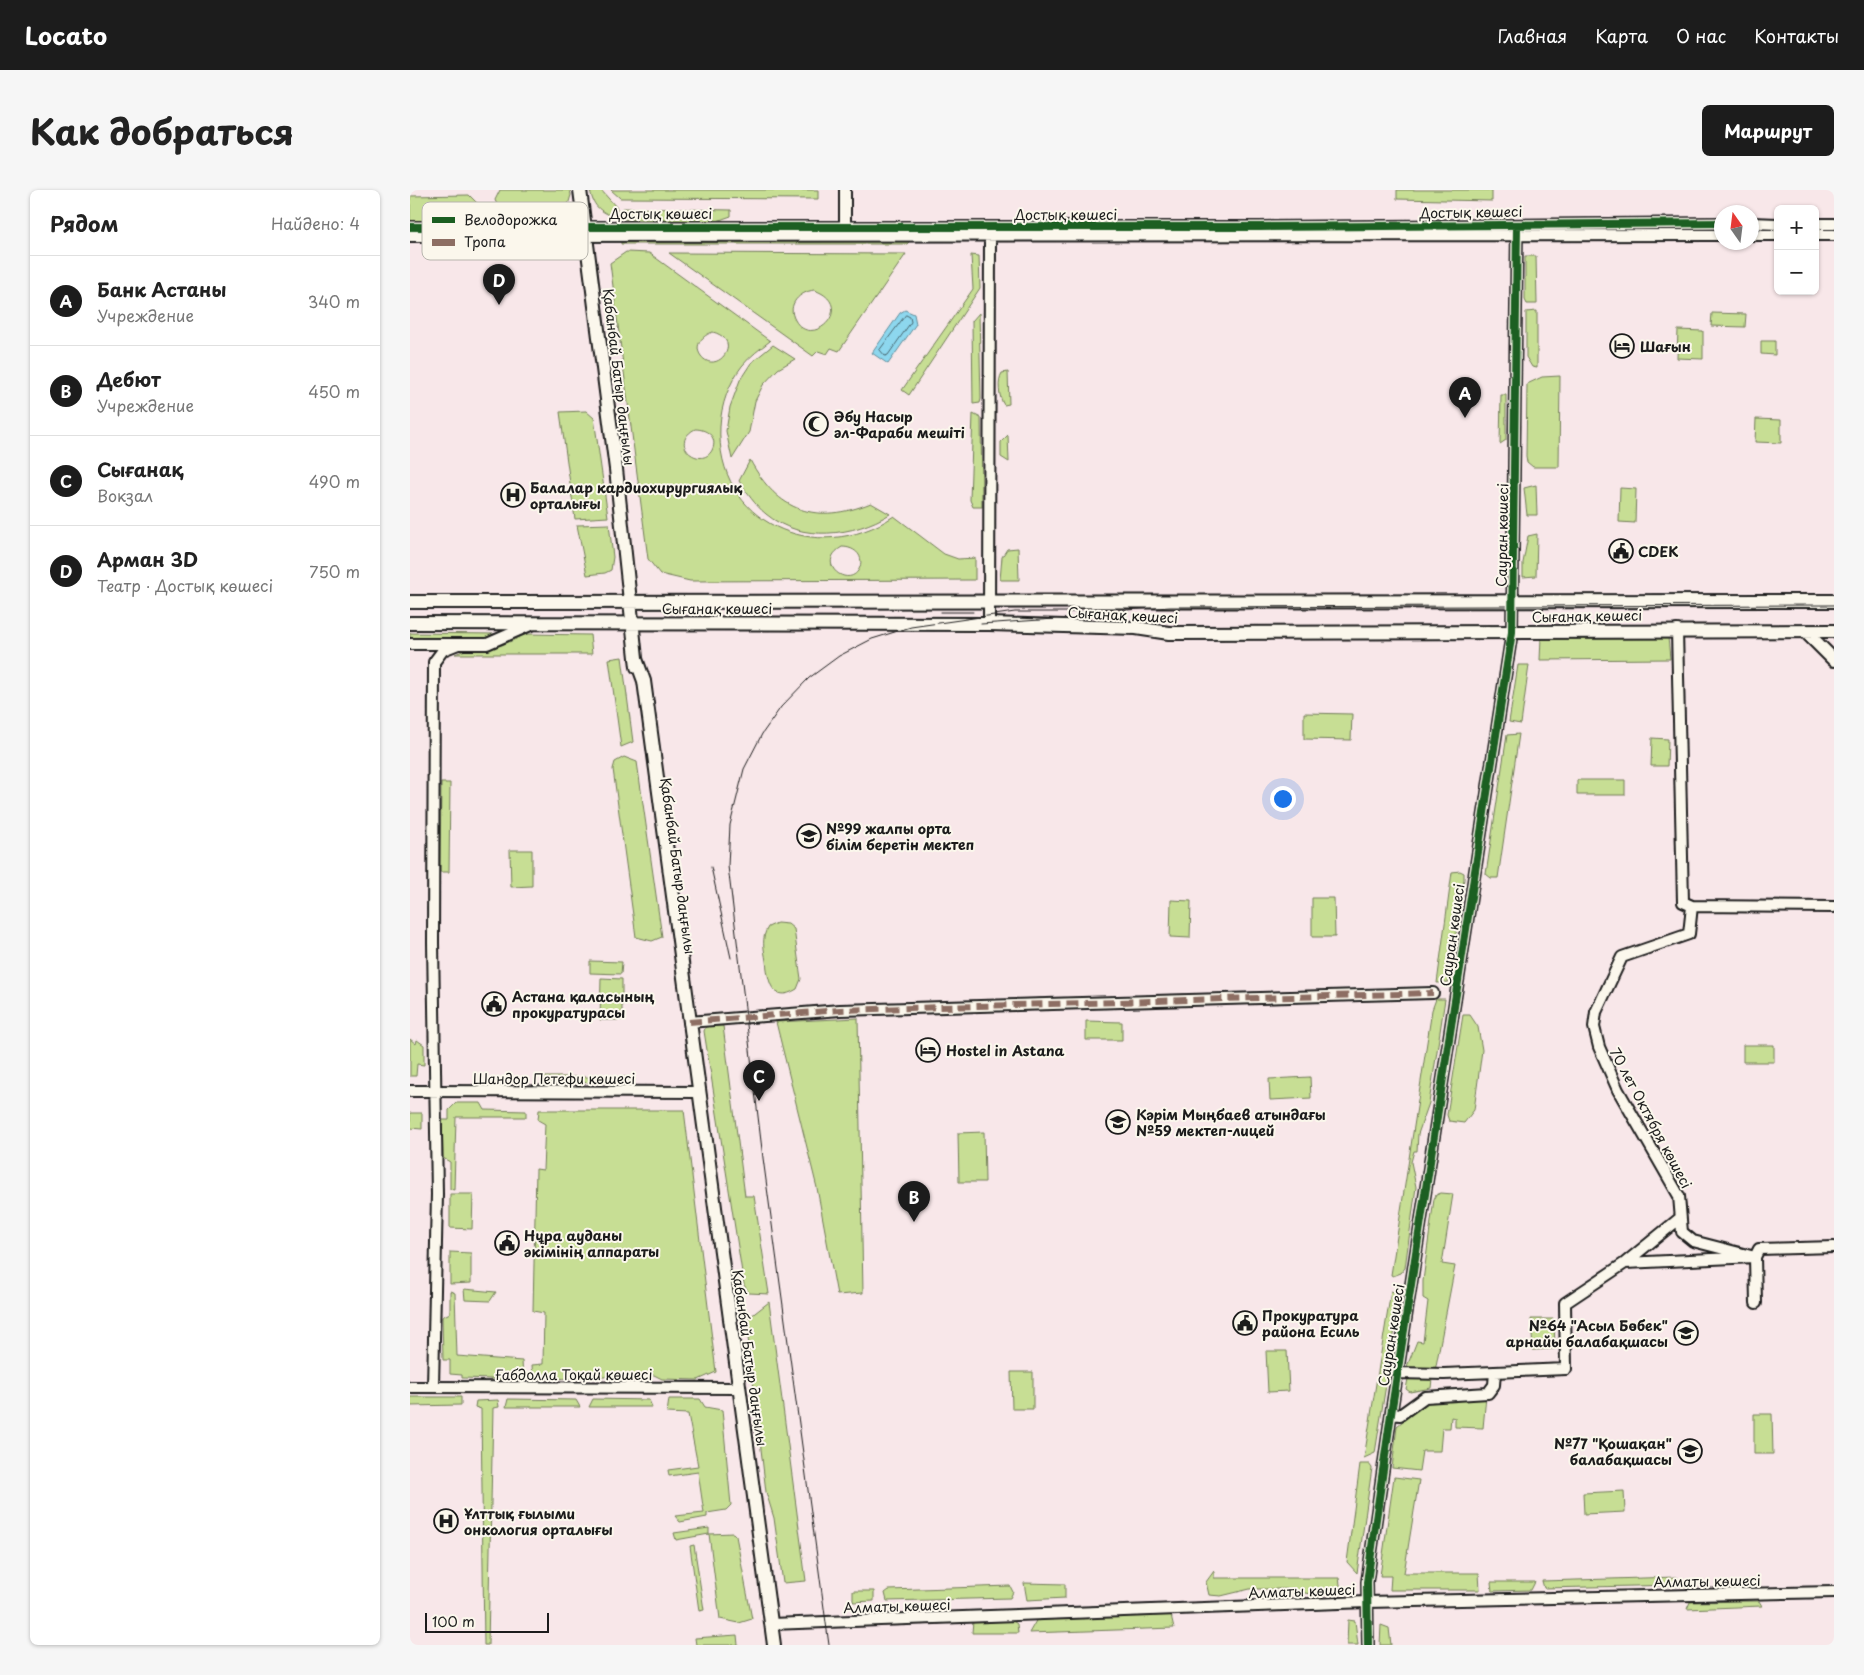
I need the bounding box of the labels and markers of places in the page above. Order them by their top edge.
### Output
pin: D [483,264,515,305]
hotel icon: Шағын [1609,333,1635,359]
place label: Шағын [1640,336,1691,357]
pin: A [1449,377,1481,418]
place label: Әбу Насыр әл-Фараби мешіті [834,406,965,443]
mosque icon: Әбу Насыр әл-Фараби мешіті [803,411,829,437]
place label: Балалар кардиохирургиялық орталығы [530,477,742,514]
hospital icon: Балалар кардиохирургиялық орталығы [500,482,526,508]
public building icon: CDEK [1608,538,1634,564]
place label: CDEK [1638,541,1679,562]
place label: №99 жалпы орта білім беретін мектеп [826,818,975,855]
school or university icon: №99 жалпы орта білім беретін мектеп [796,823,822,849]
place label: Астана қаласының прокуратурасы [512,986,654,1023]
public building icon: Астана қаласының прокуратурасы [481,991,507,1017]
hotel icon: Hostel in Astana [915,1037,941,1063]
place label: Hostel in Astana [946,1040,1064,1061]
pin: C [743,1060,775,1101]
place label: Кәрім Мыңбаев атындағы №59 мектеп-лицей [1136,1104,1326,1141]
school or university icon: Кәрім Мыңбаев атындағы №59 мектеп-лицей [1105,1109,1131,1135]
pin: B [898,1181,930,1222]
place label: Нұра ауданы әкімінің аппараты [524,1225,659,1262]
public building icon: Нұра ауданы әкімінің аппараты [494,1230,520,1256]
place label: Прокуратура района Есиль [1262,1305,1360,1342]
public building icon: Прокуратура района Есиль [1232,1310,1258,1336]
place label: №64 "Асыл Бөбек" арнайы балабақшасы [1506,1315,1668,1352]
school or university icon: №64 "Асыл Бөбек" арнайы балабақшасы [1673,1320,1699,1346]
place label: №77 "Қошақан" балабақшасы [1554,1433,1672,1470]
school or university icon: №77 "Қошақан" балабақшасы [1677,1438,1703,1464]
place label: Ұлттық ғылыми онкология орталығы [464,1503,613,1540]
hospital icon: Ұлттық ғылыми онкология орталығы [433,1508,459,1534]

